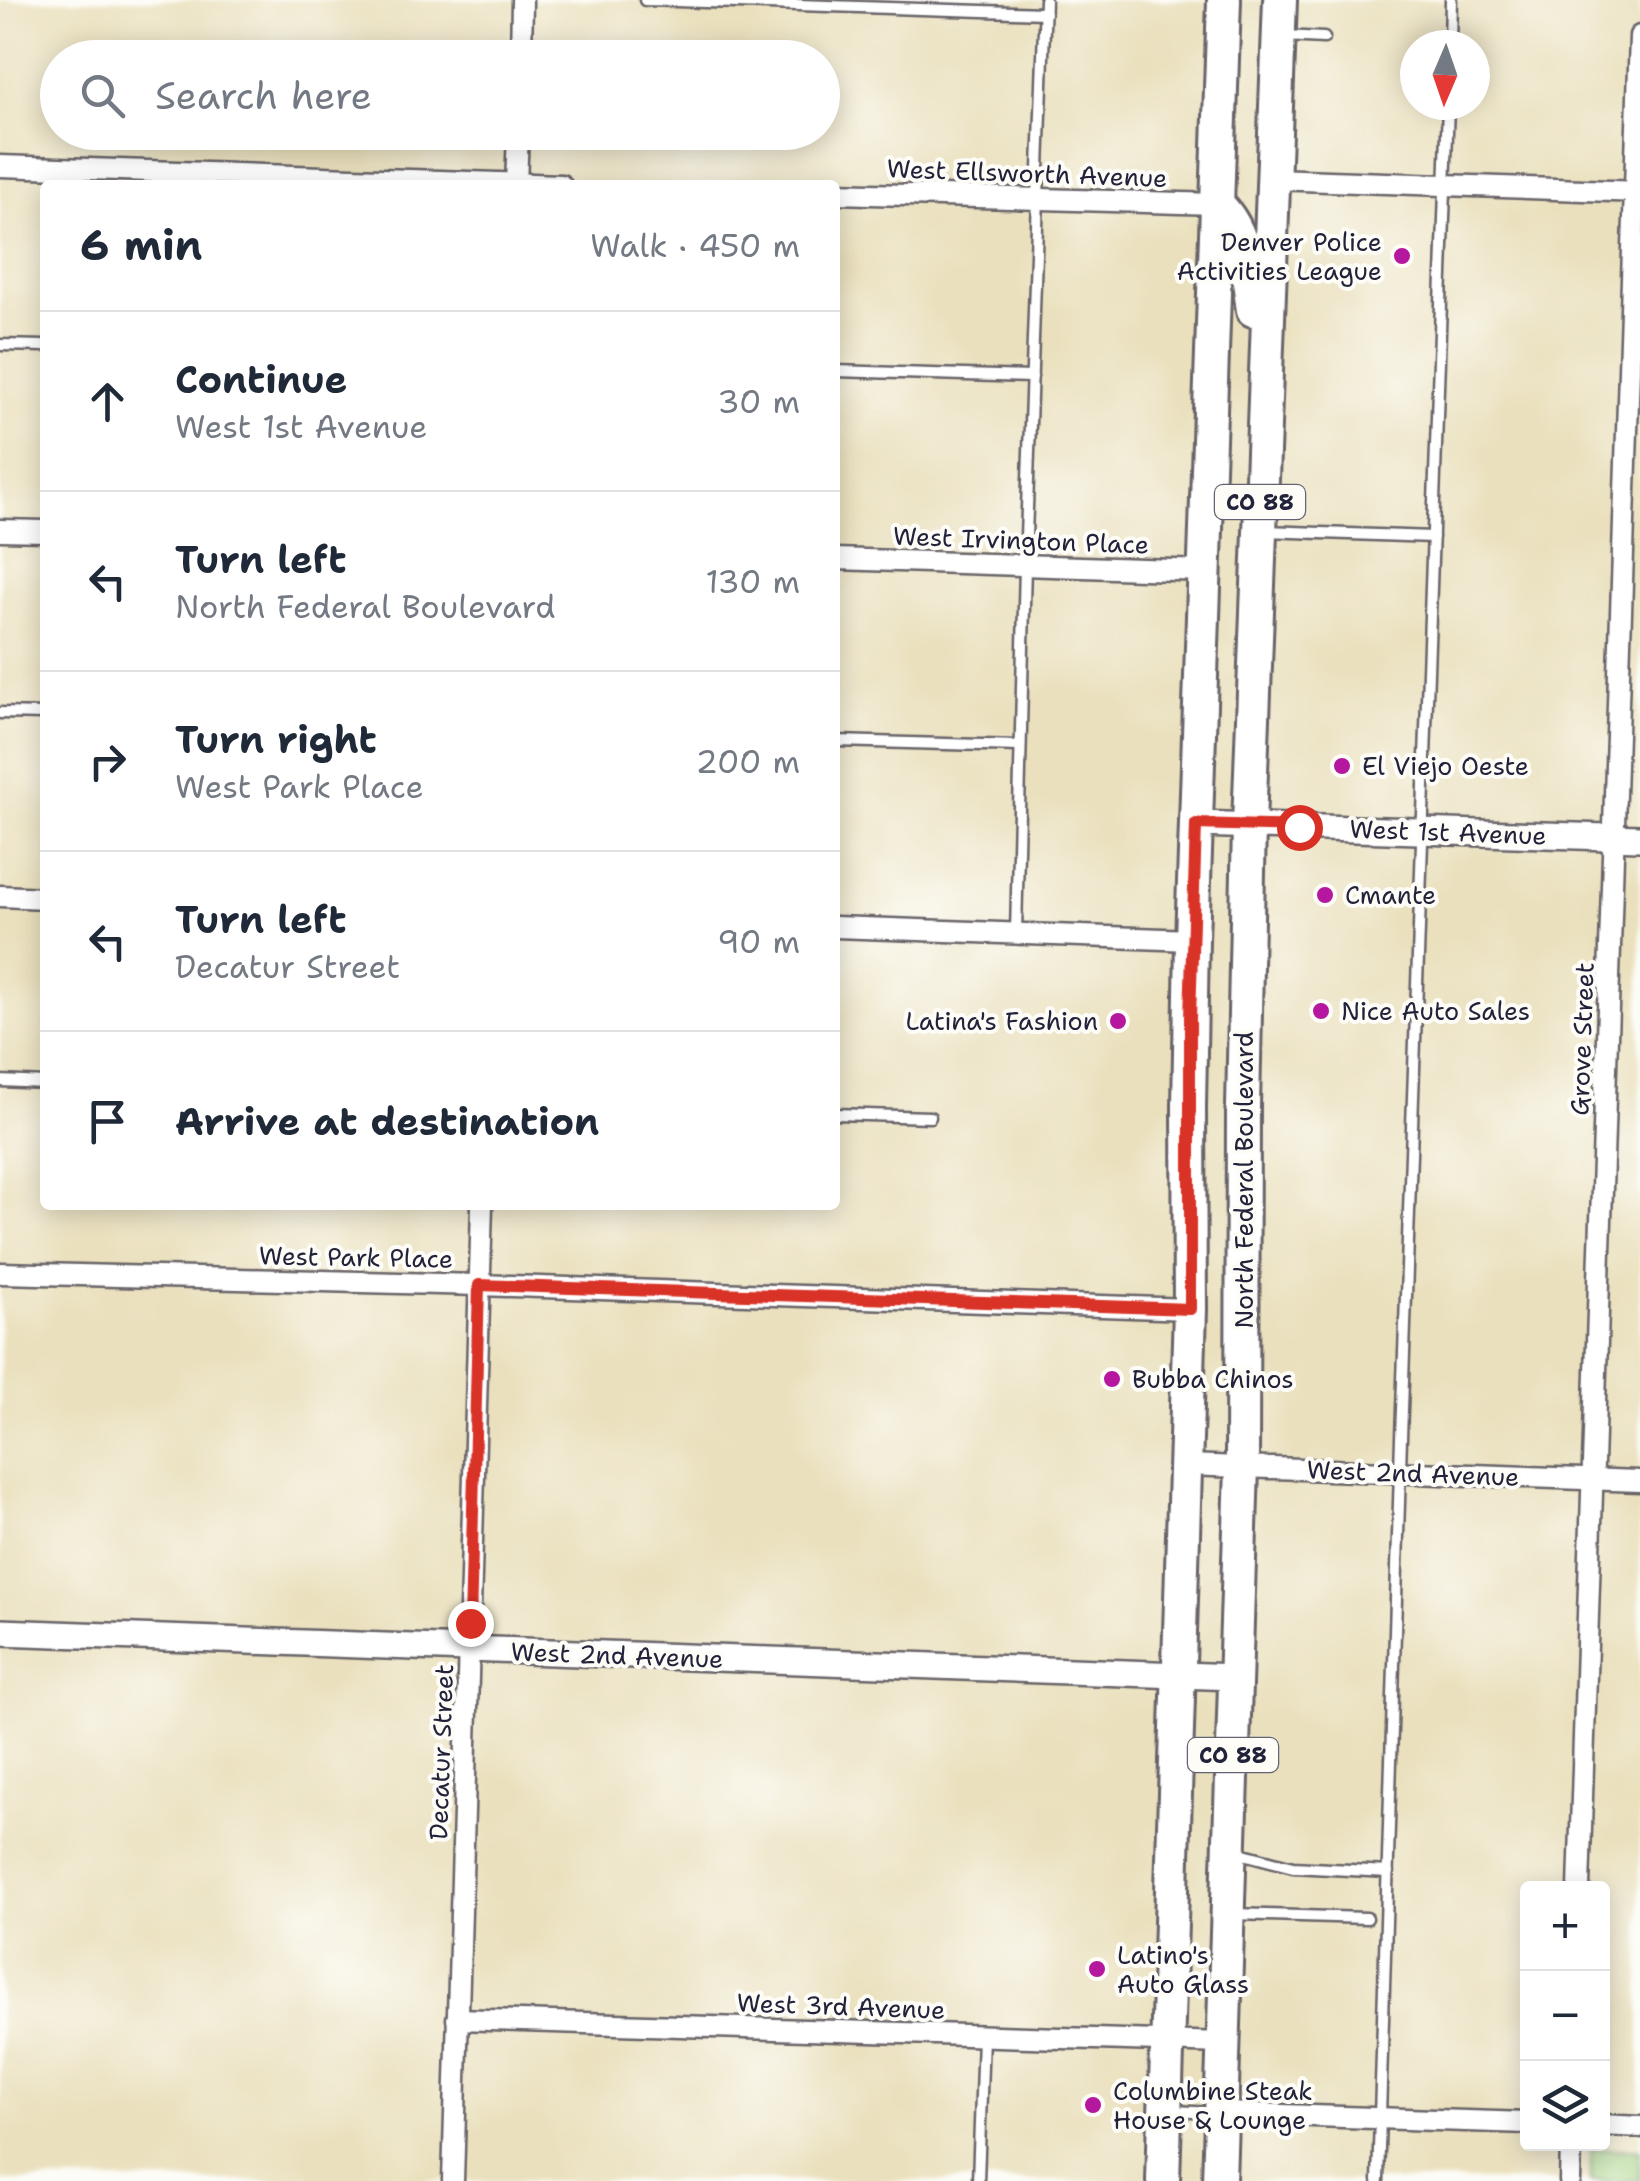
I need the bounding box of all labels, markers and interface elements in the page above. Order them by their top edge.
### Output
north arrow [1400,30,1490,120]
search box [40,40,840,150]
icon: search [75,68,130,123]
text: Search here [155,70,372,121]
street label: West Ellsworth Avenue [886,151,1168,195]
text: 6 min [80,217,202,273]
text: Walk · 450 m [590,224,800,267]
place label: Denver Police Activities League [1177,225,1382,288]
marker: Denver Police Activities League [1391,245,1413,267]
text: Continue [175,354,347,405]
icon: ahead [80,374,135,429]
text: 30 m [717,380,800,423]
text: West 1st Avenue [175,405,427,448]
road number: CO 88 [1215,485,1305,519]
street label: West Irvington Place [893,519,1149,561]
text: Turn left [175,534,347,585]
icon: left [80,554,135,609]
text: 130 m [705,560,800,603]
text: North Federal Boulevard [175,585,556,628]
text: Turn right [175,714,377,765]
icon: right [80,734,135,789]
text: 200 m [696,740,800,783]
place label: El Viejo Oeste [1362,749,1529,783]
marker: El Viejo Oeste [1331,755,1353,777]
text: West Park Place [175,765,424,808]
route start [1277,805,1323,851]
street label: West 1st Avenue [1349,812,1547,852]
place label: Cmante [1345,878,1436,912]
marker: Cmante [1314,884,1336,906]
text: Turn left [175,894,347,945]
icon: left [80,914,135,969]
text: 90 m [717,920,800,963]
text: Decatur Street [175,945,400,988]
street label: Grove Street [1562,962,1602,1116]
place label: Nice Auto Sales [1341,994,1530,1028]
marker: Nice Auto Sales [1310,1000,1332,1022]
place label: Latina's Fashion [905,1004,1098,1038]
marker: Latina's Fashion [1107,1010,1129,1032]
street label: North Federal Boulevard [1227,1031,1261,1329]
icon: arrive [80,1094,135,1149]
text: Arrive at destination [175,1096,599,1147]
street label: West Park Place [259,1238,453,1276]
place label: Bubba Chinos [1132,1362,1294,1396]
marker: Bubba Chinos [1101,1368,1123,1390]
street label: West 2nd Avenue [1306,1452,1520,1494]
route end [448,1601,494,1647]
street label: West 2nd Avenue [510,1634,724,1676]
street label: Decatur Street [421,1663,461,1841]
road number: CO 88 [1188,1738,1278,1772]
map controls [1520,1881,1610,2151]
button: + [1520,1881,1610,1971]
place label: Latino's Auto Glass [1117,1938,1249,2001]
marker: Latino's Auto Glass [1086,1958,1108,1980]
button: − [1520,1971,1610,2061]
street label: West 3rd Avenue [736,1985,946,2027]
button: layers [1520,2061,1610,2151]
place label: Columbine Steak House & Lounge [1113,2074,1313,2137]
marker: Columbine Steak House & Lounge [1082,2094,1104,2116]

